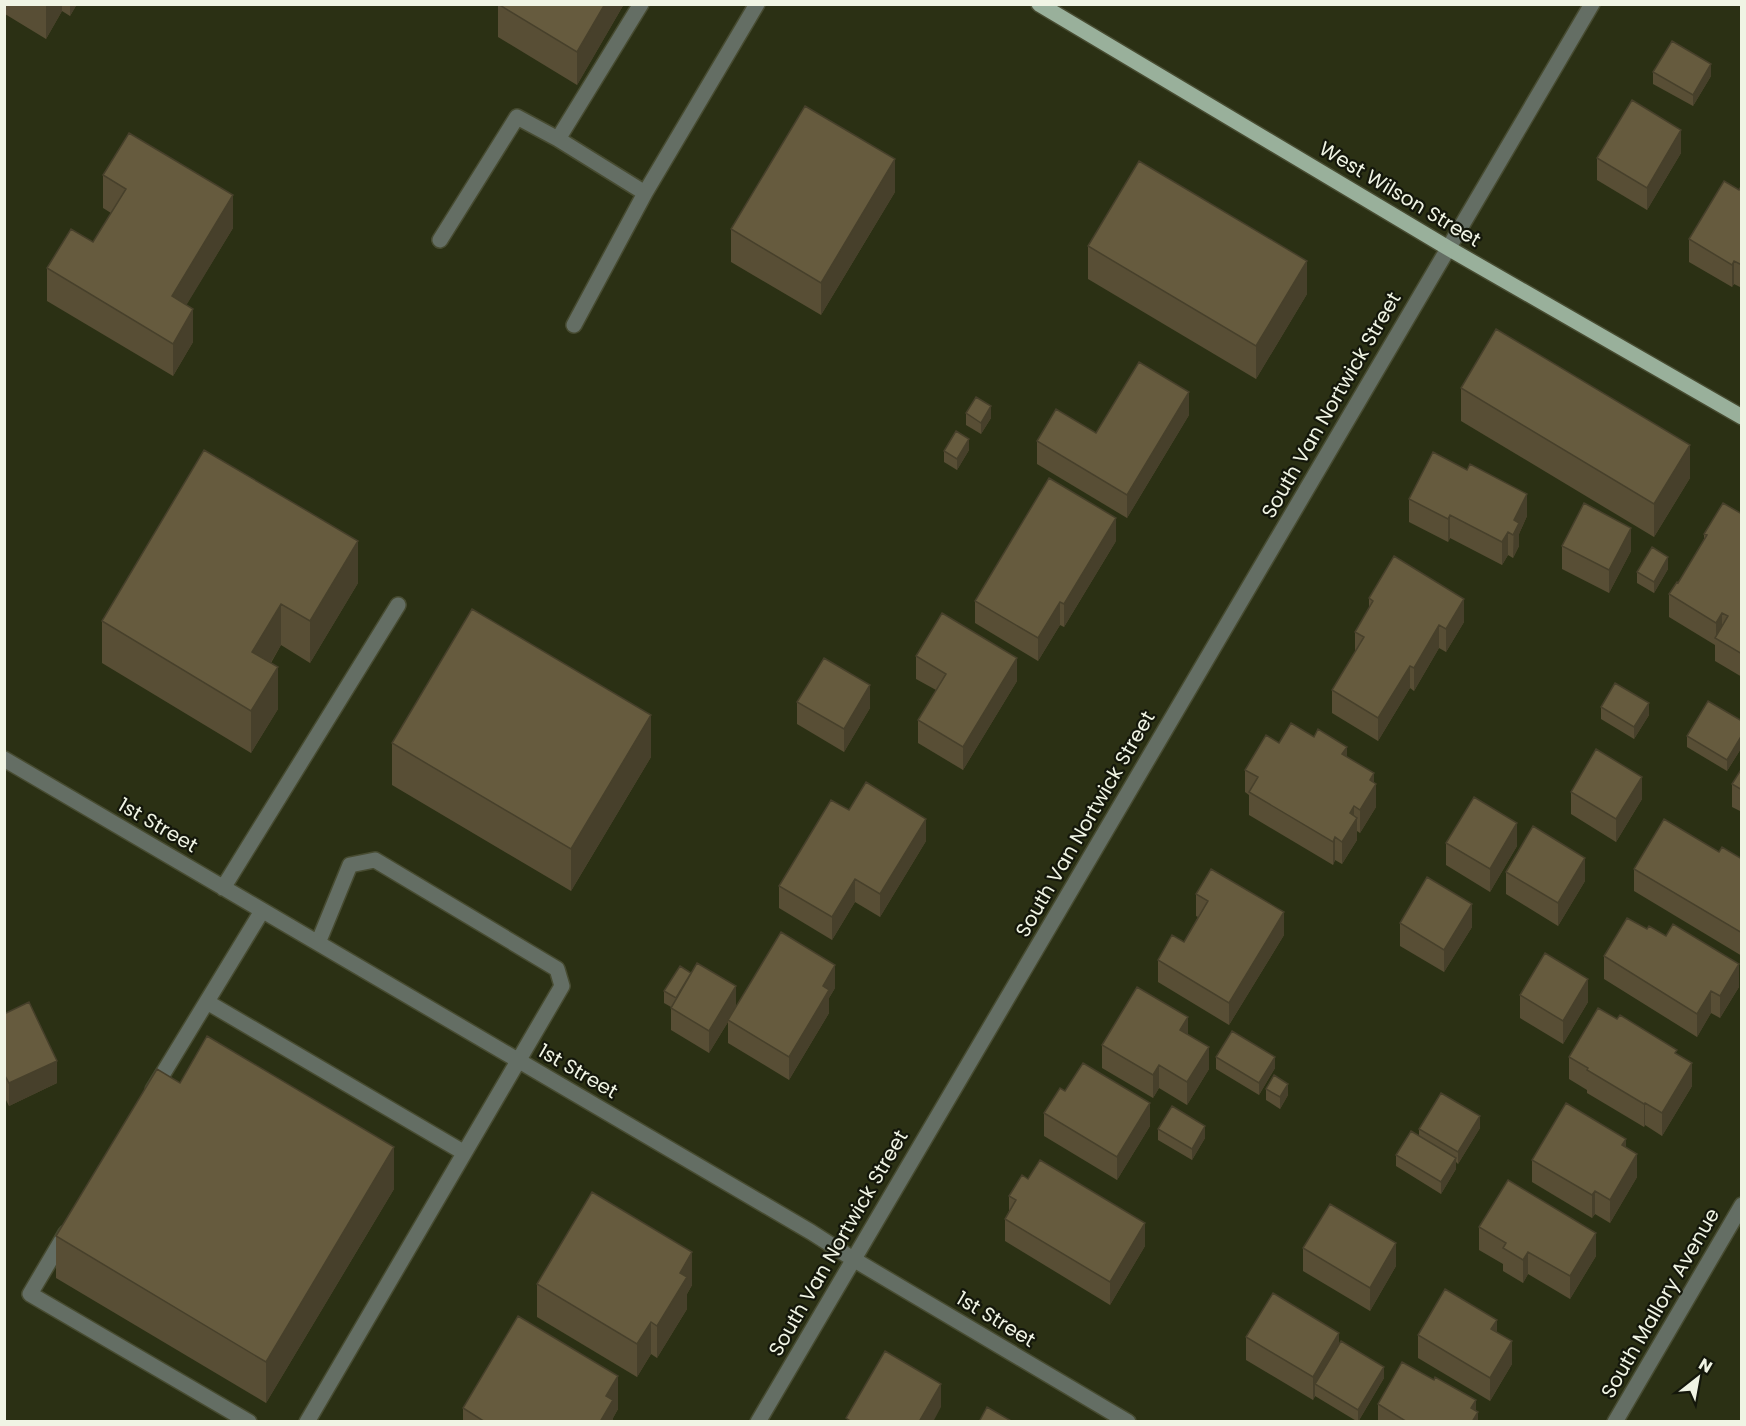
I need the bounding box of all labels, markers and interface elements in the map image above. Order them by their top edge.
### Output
street label: West Wilson Street [1314,135,1486,253]
street label: South Van Nortwick Street [1255,287,1407,523]
street label: South Van Nortwick Street [1009,706,1161,942]
street label: 1st Street [113,791,203,859]
street label: 1st Street [533,1037,623,1105]
street label: South Van Nortwick Street [762,1125,914,1361]
street label: South Mallory Avenue [1594,1203,1726,1403]
street label: 1st Street [951,1284,1041,1354]
north arrow [1668,1348,1728,1408]
text: N [1694,1353,1717,1379]

